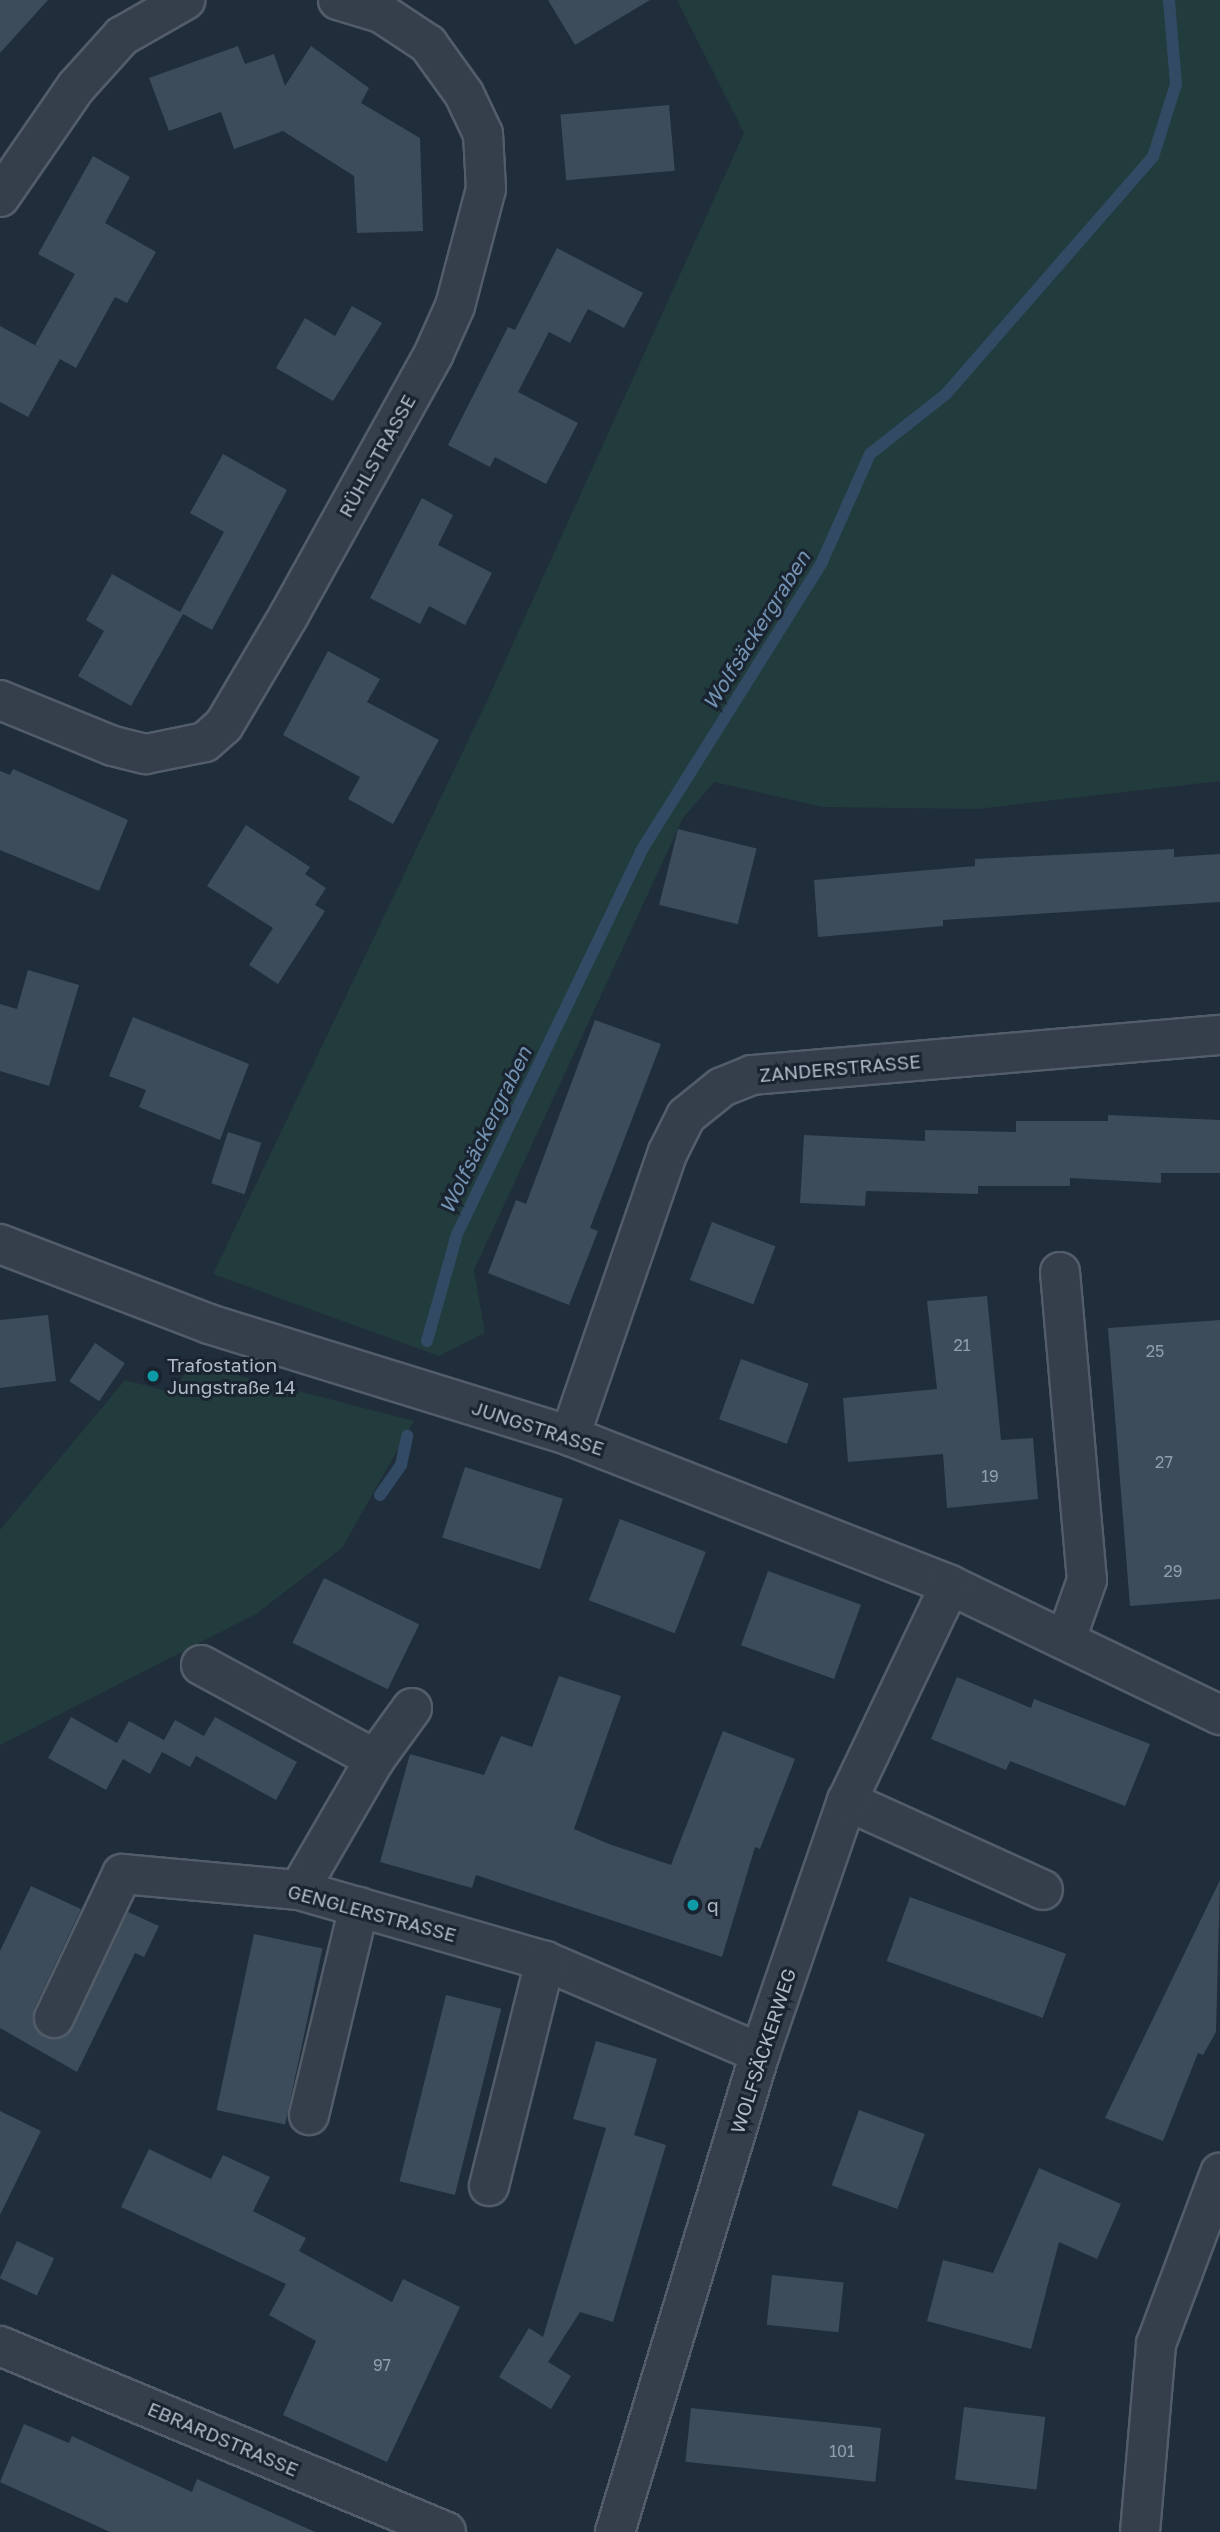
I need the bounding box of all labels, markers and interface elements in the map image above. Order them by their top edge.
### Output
street label: RÜHLSTRASSE [334,391,420,521]
water label: Wolfsäckergraben [697,546,815,714]
water label: Wolfsäckergraben [434,1042,536,1218]
street label: ZANDERSTRASSE [759,1050,921,1086]
house number: 21 [953,1335,971,1355]
house number: 25 [1146,1341,1164,1361]
place label: Trafostation Jungstraße 14 [167,1354,296,1398]
marker: Trafostation Jungstraße 14 [145,1368,161,1384]
street label: JUNGSTRASSE [469,1396,607,1460]
house number: 27 [1155,1452,1173,1472]
house number: 19 [981,1466,999,1486]
house number: 29 [1164,1561,1182,1581]
street label: GENGLERSTRASSE [285,1880,459,1946]
place label: q [707,1894,719,1916]
marker: q [685,1897,701,1913]
street label: WOLFSÄCKERWEG [726,1966,800,2136]
house number: 97 [373,2355,391,2375]
street label: EBRARDSTRASSE [144,2397,302,2481]
house number: 101 [829,2441,855,2461]

